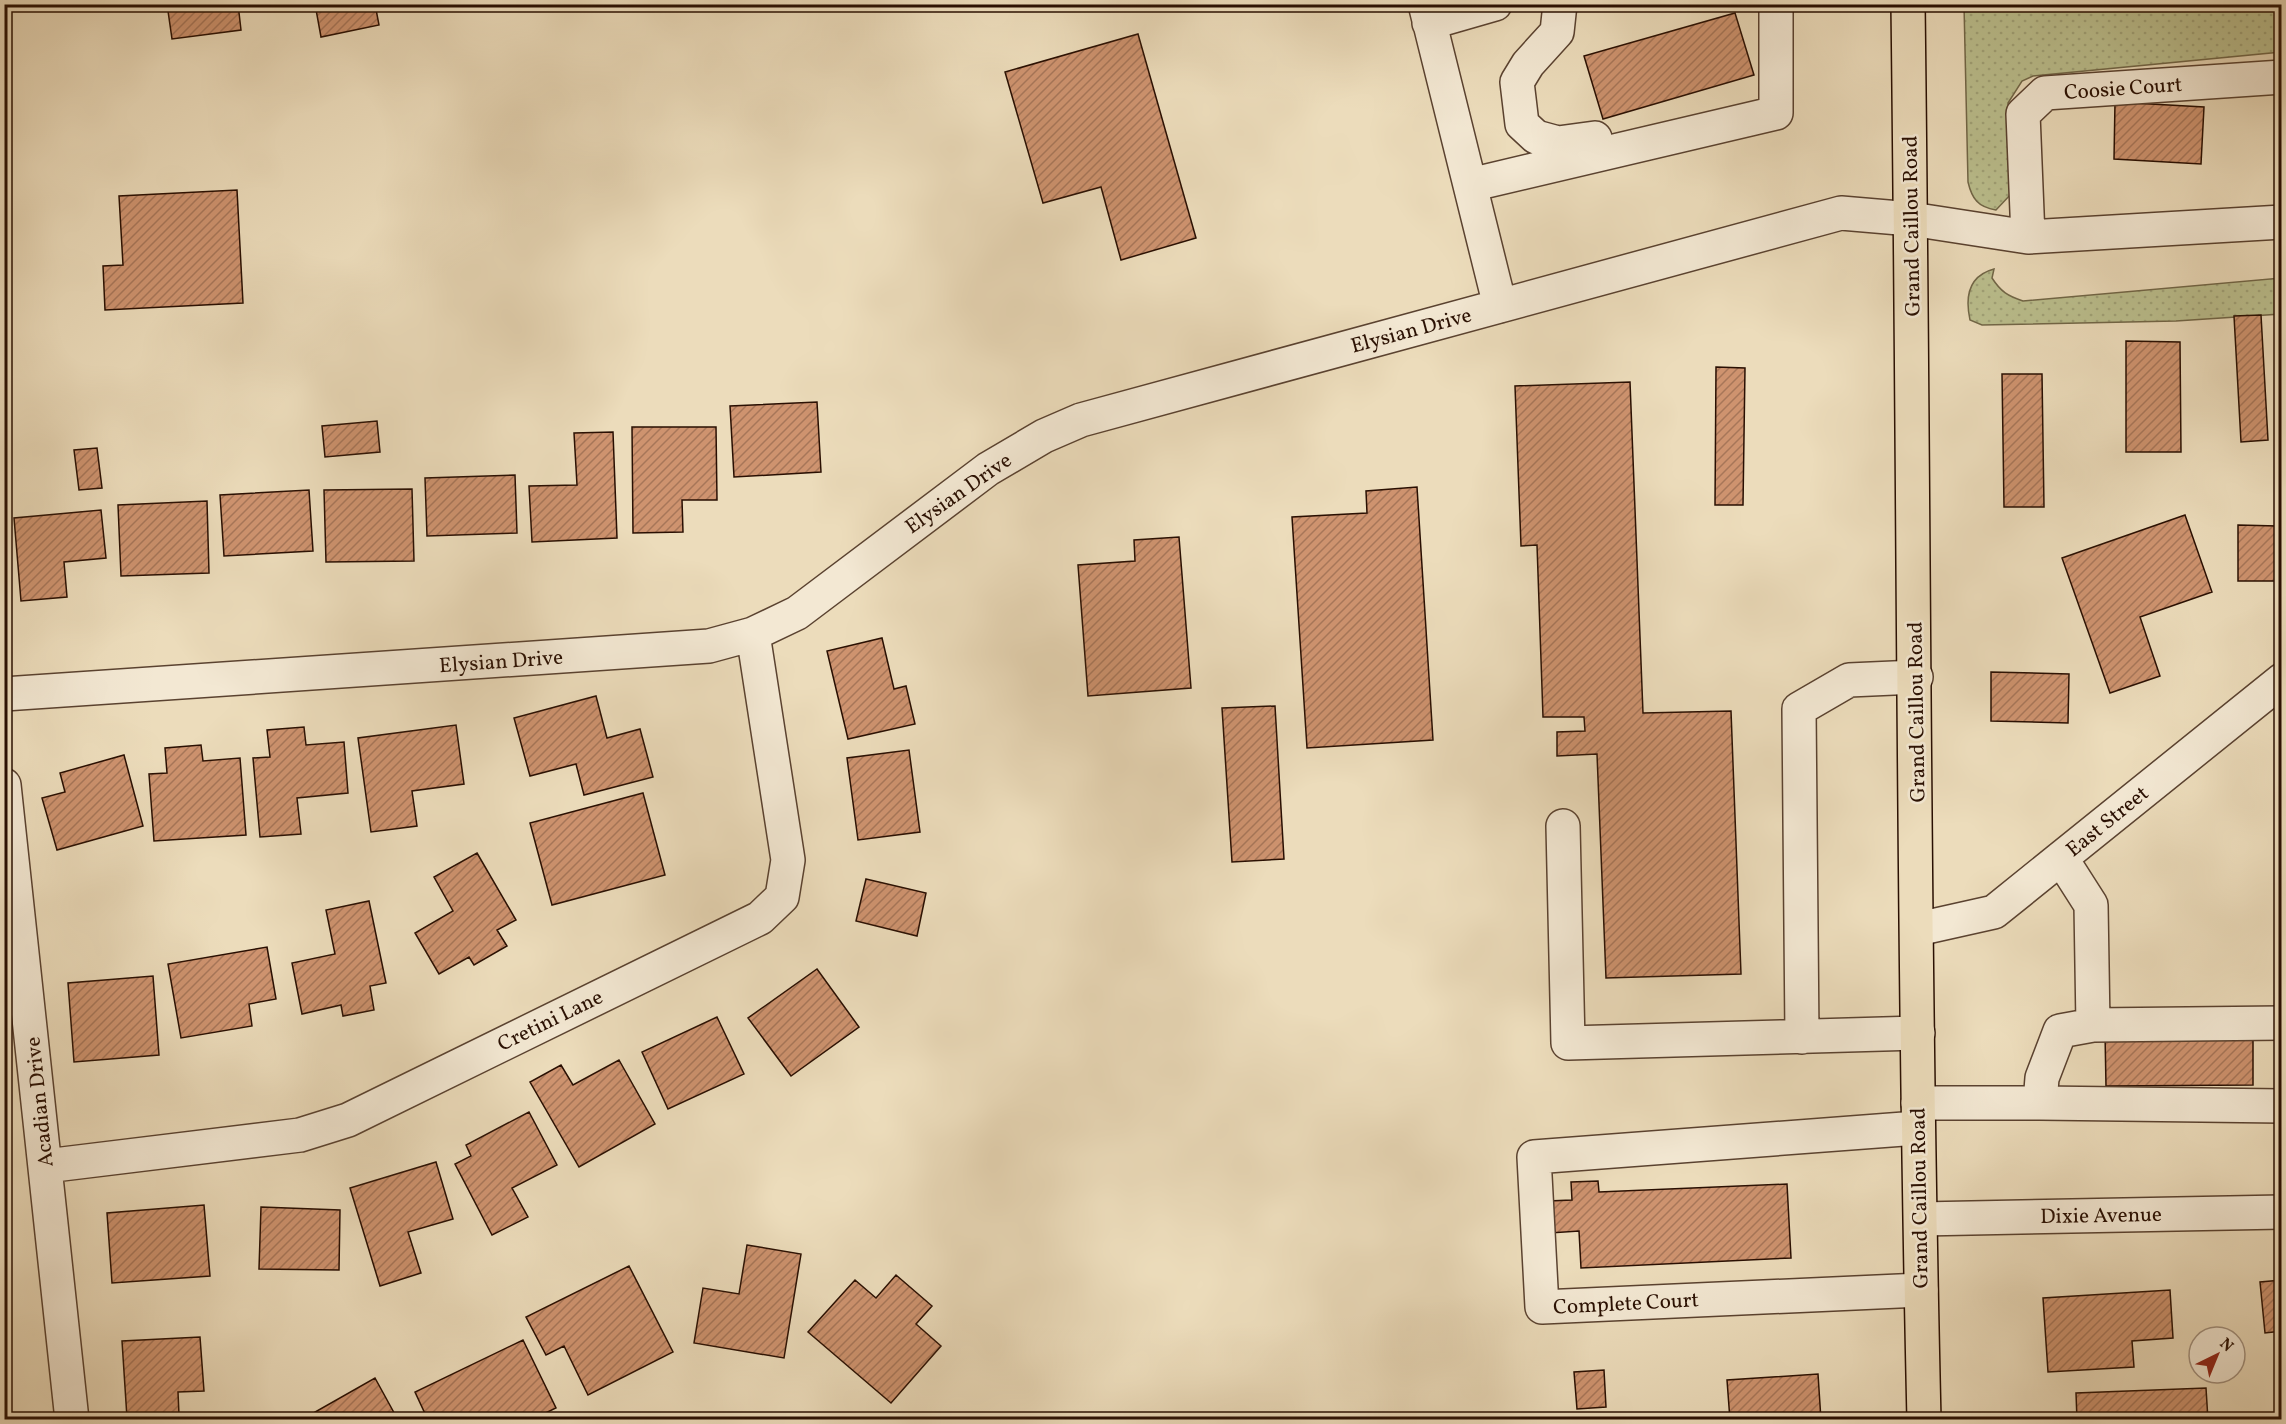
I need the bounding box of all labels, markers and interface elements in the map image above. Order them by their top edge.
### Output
street label: Coosie Court [2063,71,2183,108]
street label: Grand Caillou Road [1896,135,1929,317]
street label: Elysian Drive [1348,301,1475,362]
street label: Elysian Drive [900,447,1018,542]
street label: Grand Caillou Road [1901,621,1934,803]
street label: Elysian Drive [438,644,564,681]
street label: East Street [2060,780,2155,864]
street label: Cretini Lane [493,983,608,1059]
street label: Acadian Drive [19,1035,62,1168]
street label: Grand Caillou Road [1904,1107,1937,1289]
street label: Dixie Avenue [2040,1201,2162,1232]
street label: Complete Court [1553,1286,1700,1323]
north arrow [2187,1325,2247,1385]
text: N [2214,1333,2238,1358]

